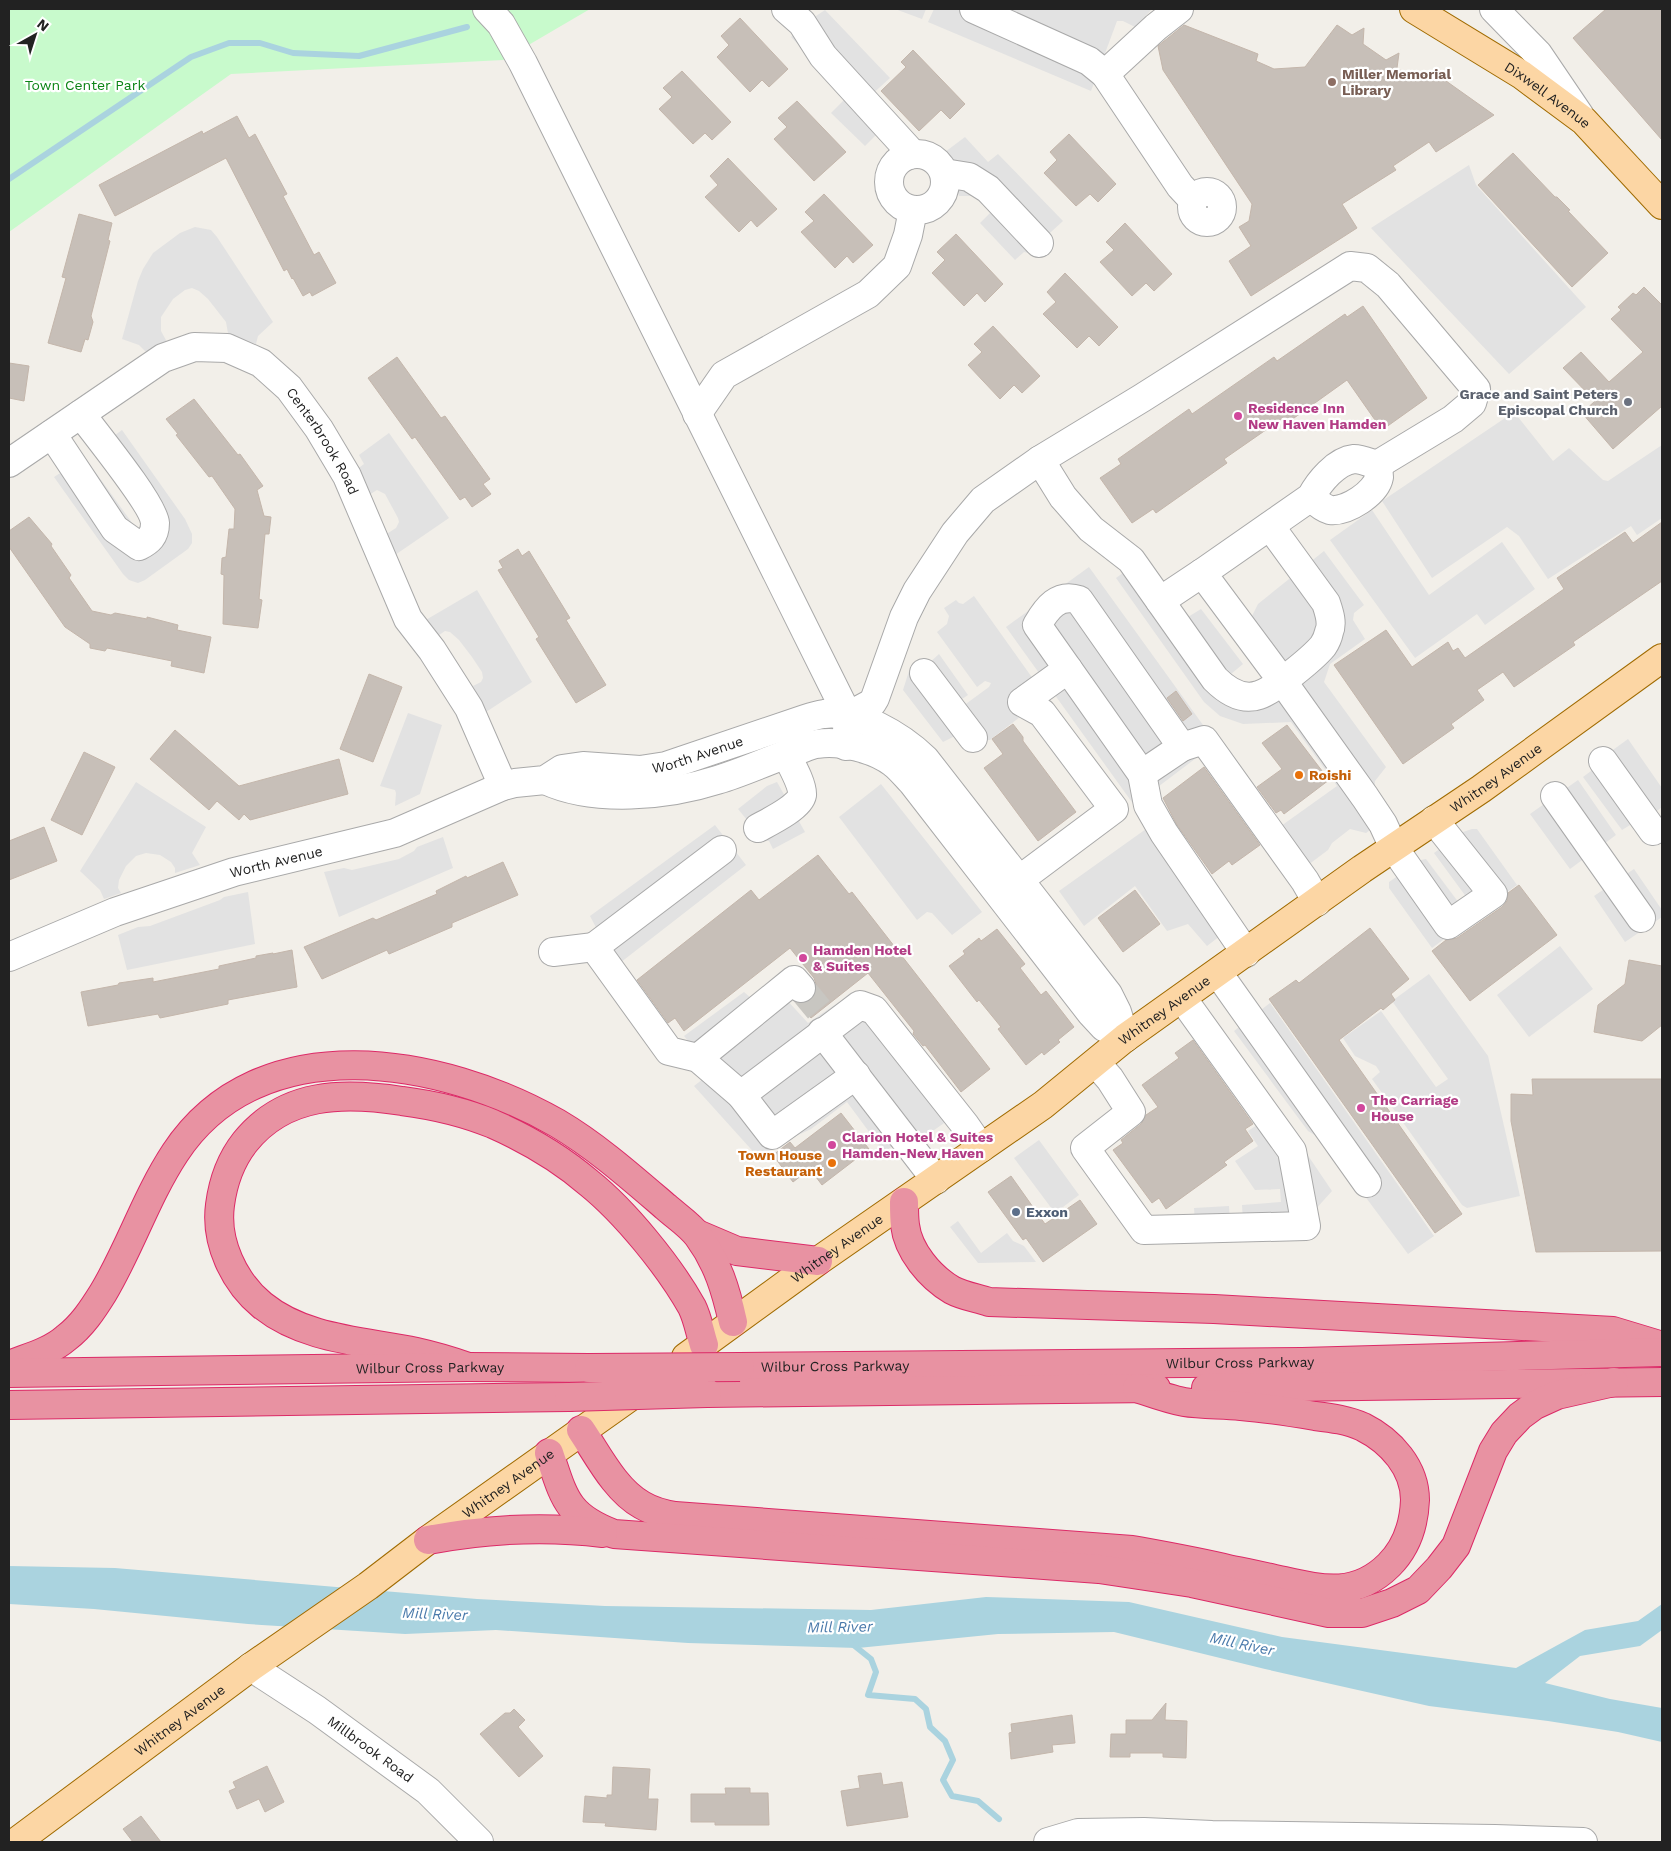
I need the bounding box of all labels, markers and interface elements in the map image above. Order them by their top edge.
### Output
north arrow [10,10,60,60]
text: N [34,15,52,34]
street label: Dixwell Avenue [1502,58,1594,131]
place label: Miller Memorial Library [1342,66,1451,98]
marker: Miller Memorial Library [1326,76,1338,88]
park label: Town Center Park [25,77,145,93]
street label: Centerbrook Road [283,384,362,497]
place label: Grace and Saint Peters Episcopal Church [1460,386,1619,418]
marker: Grace and Saint Peters Episcopal Church [1622,396,1634,408]
place label: Residence Inn New Haven Hamden [1248,400,1386,432]
marker: Residence Inn New Haven Hamden [1232,410,1244,422]
street label: Worth Avenue [651,732,745,776]
street label: Whitney Avenue [1447,740,1545,816]
place label: Roishi [1309,767,1351,783]
marker: Roishi [1293,769,1305,781]
street label: Worth Avenue [228,843,324,881]
place label: Hamden Hotel & Suites [813,942,912,974]
marker: Hamden Hotel & Suites [797,952,809,964]
street label: Whitney Avenue [1115,972,1213,1048]
place label: The Carriage House [1371,1092,1459,1124]
marker: The Carriage House [1355,1102,1367,1114]
place label: Clarion Hotel & Suites Hamden-New Haven [842,1129,994,1161]
marker: Clarion Hotel & Suites Hamden-New Haven [826,1139,838,1151]
place label: Town House Restaurant [738,1147,822,1179]
marker: Town House Restaurant [826,1157,838,1169]
place label: Exxon [1026,1204,1068,1220]
marker: Exxon [1010,1206,1022,1218]
street label: Whitney Avenue [788,1210,886,1286]
street label: Wilbur Cross Parkway [1166,1354,1315,1371]
street label: Wilbur Cross Parkway [761,1357,910,1375]
street label: Wilbur Cross Parkway [356,1359,505,1376]
street label: Whitney Avenue [459,1445,557,1521]
water label: Mill River [402,1604,469,1624]
water label: Mill River [807,1617,874,1637]
water label: Mill River [1208,1628,1277,1660]
street label: Whitney Avenue [131,1681,228,1759]
street label: Millbrook Road [325,1713,416,1786]

